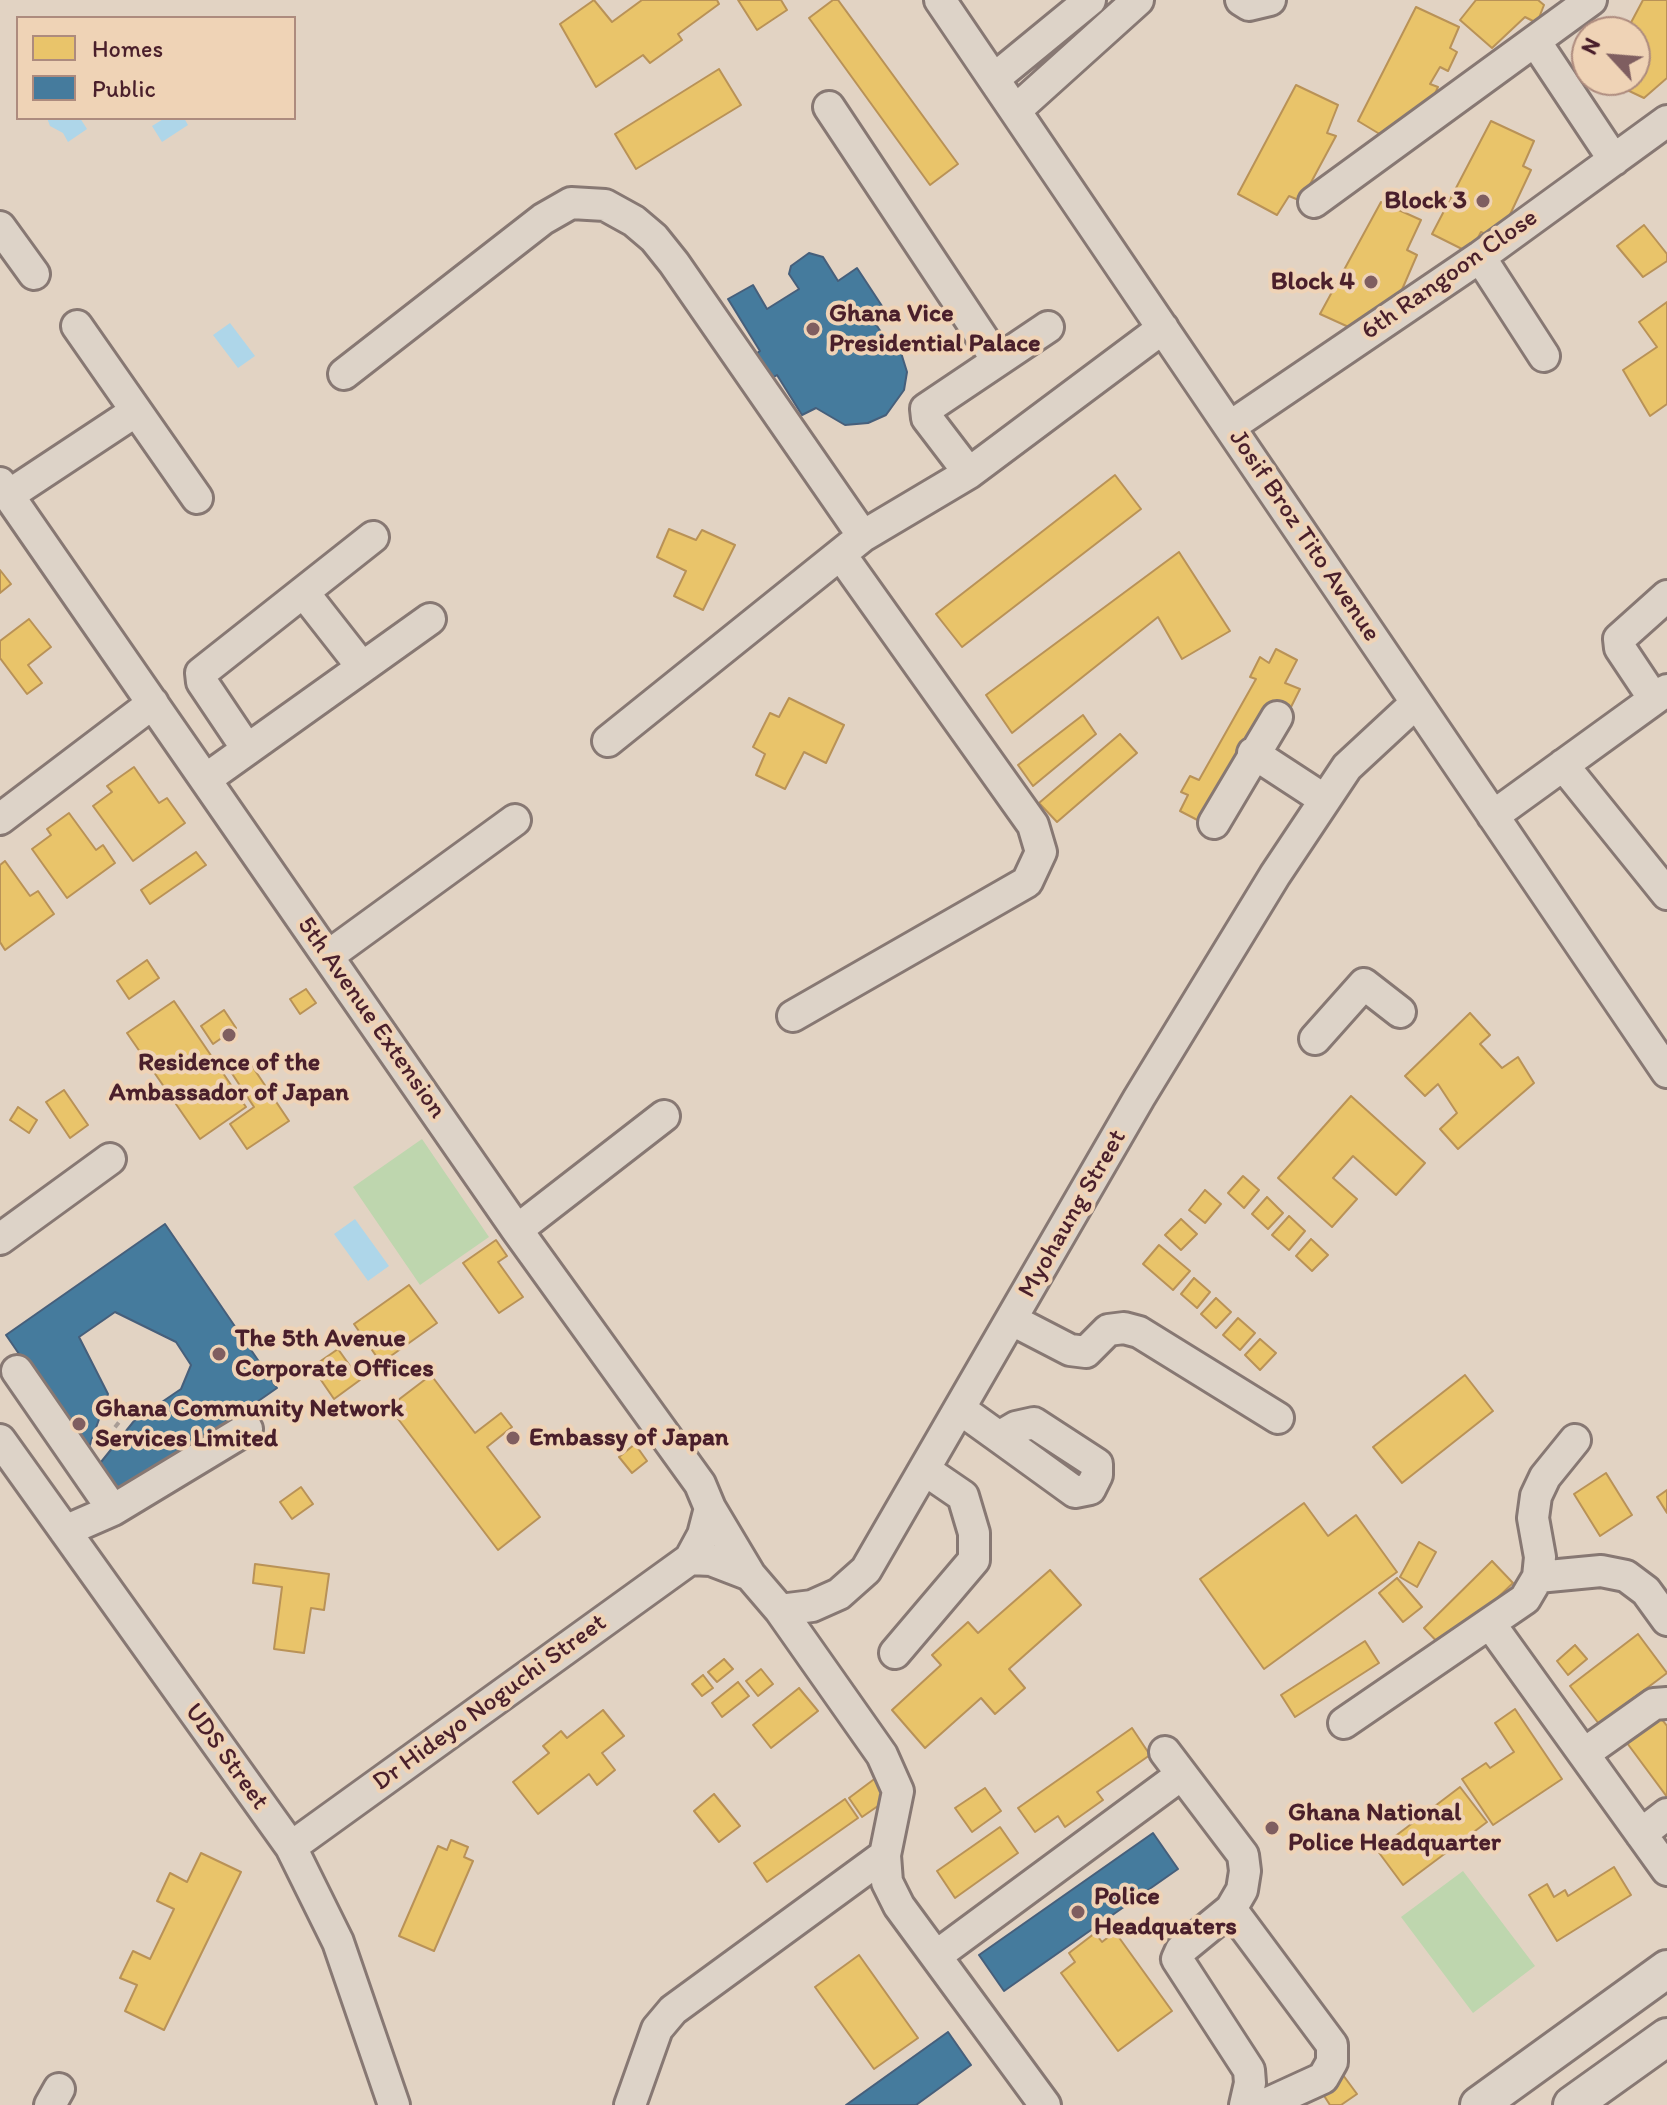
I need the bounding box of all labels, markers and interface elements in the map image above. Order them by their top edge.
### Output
legend [16,16,296,120]
north arrow [1571,16,1651,96]
text: Homes [92,34,163,63]
text: N [1575,34,1606,59]
text: Public [92,74,156,103]
place label: Block 3 [1384,185,1467,217]
marker: Block 3 [1474,192,1492,210]
street label: 6th Rangoon Close [1356,203,1544,347]
place label: Block 4 [1271,266,1355,298]
marker: Block 4 [1362,273,1380,291]
place label: Ghana Vice Presidential Palace [829,298,1041,360]
marker: Ghana Vice Presidential Palace [804,320,822,338]
street label: Josif Broz Tito Avenue [1221,424,1387,648]
street label: 5th Avenue Extension [290,911,452,1125]
marker: Residence of the Ambassador of Japan [220,1026,238,1044]
place label: Residence of the Ambassador of Japan [109,1047,349,1108]
street label: Myohaung Street [1012,1124,1134,1304]
place label: The 5th Avenue Corporate Offices [235,1323,434,1384]
marker: The 5th Avenue Corporate Offices [210,1345,228,1363]
place label: Ghana Community Network Services Limited [95,1393,404,1454]
marker: Ghana Community Network Services Limited [70,1415,88,1433]
place label: Embassy of Japan [529,1422,729,1454]
marker: Embassy of Japan [504,1429,522,1447]
street label: Dr Hideyo Noguchi Street [367,1608,613,1798]
street label: UDS Street [177,1698,275,1816]
place label: Ghana National Police Headquarter [1288,1797,1501,1858]
marker: Ghana National Police Headquarter [1263,1819,1281,1837]
place label: Police Headquaters [1094,1881,1237,1942]
marker: Police Headquaters [1069,1903,1087,1921]

